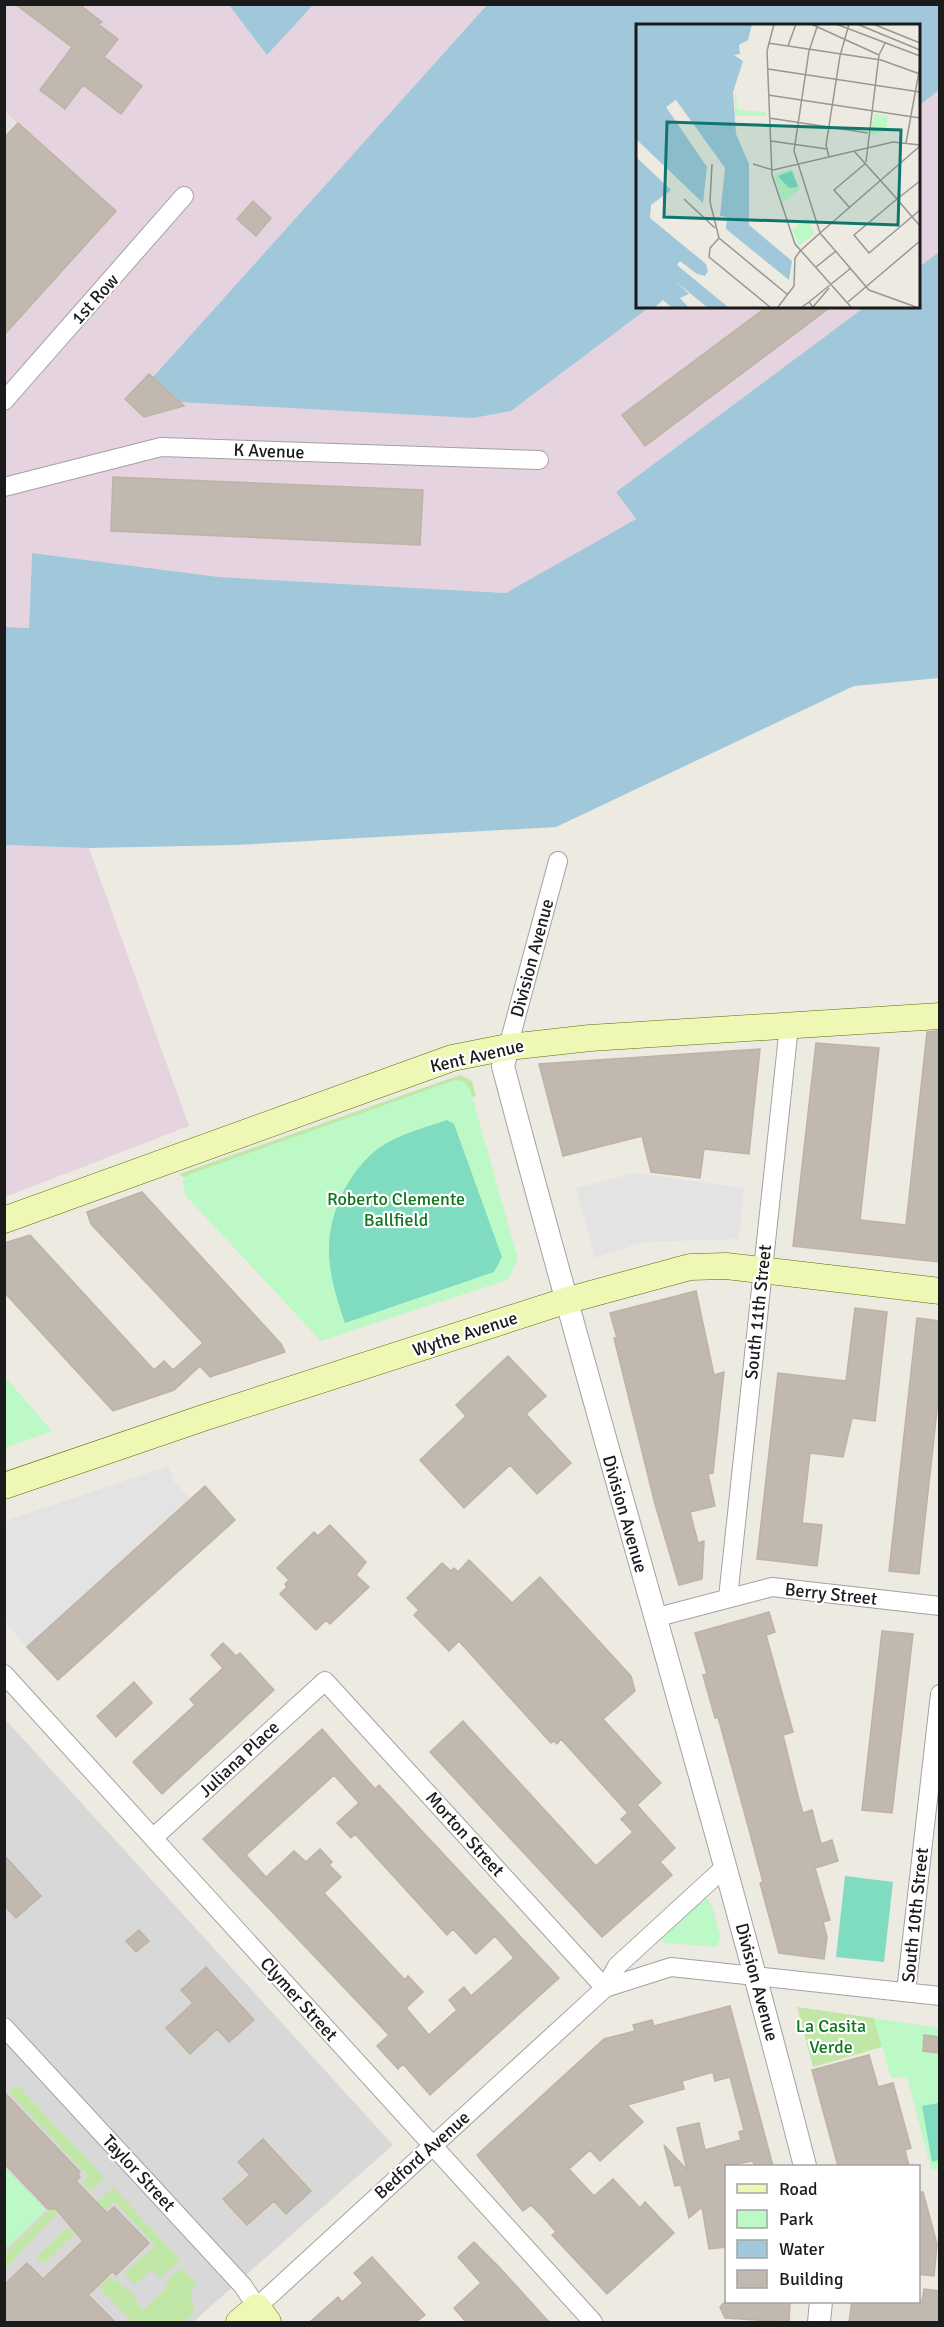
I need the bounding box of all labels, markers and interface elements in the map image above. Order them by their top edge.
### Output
inset map [636,24,920,308]
street label: 1st Row [67,269,123,329]
street label: K Avenue [233,439,305,463]
street label: Division Avenue [506,896,558,1020]
street label: Kent Avenue [428,1035,526,1077]
park label: Roberto Clemente Ballfield [327,1188,465,1231]
street label: South 11th Street [740,1243,776,1381]
street label: Wythe Avenue [410,1307,520,1361]
street label: Division Avenue [598,1453,652,1575]
street label: Berry Street [784,1578,878,1610]
street label: Juliana Place [194,1716,284,1802]
street label: Morton Street [421,1787,509,1881]
street label: South 10th Street [897,1846,933,1984]
street label: Division Avenue [731,1920,783,2044]
street label: Clymer Street [256,1953,342,2045]
park label: La Casita Verde [796,2015,866,2058]
street label: Bedford Avenue [370,2106,474,2204]
street label: Taylor Street [98,2130,180,2216]
legend [725,2165,920,2303]
text: Road [779,2178,818,2200]
text: Park [779,2208,814,2230]
text: Water [779,2238,825,2260]
text: Building [779,2268,843,2290]

